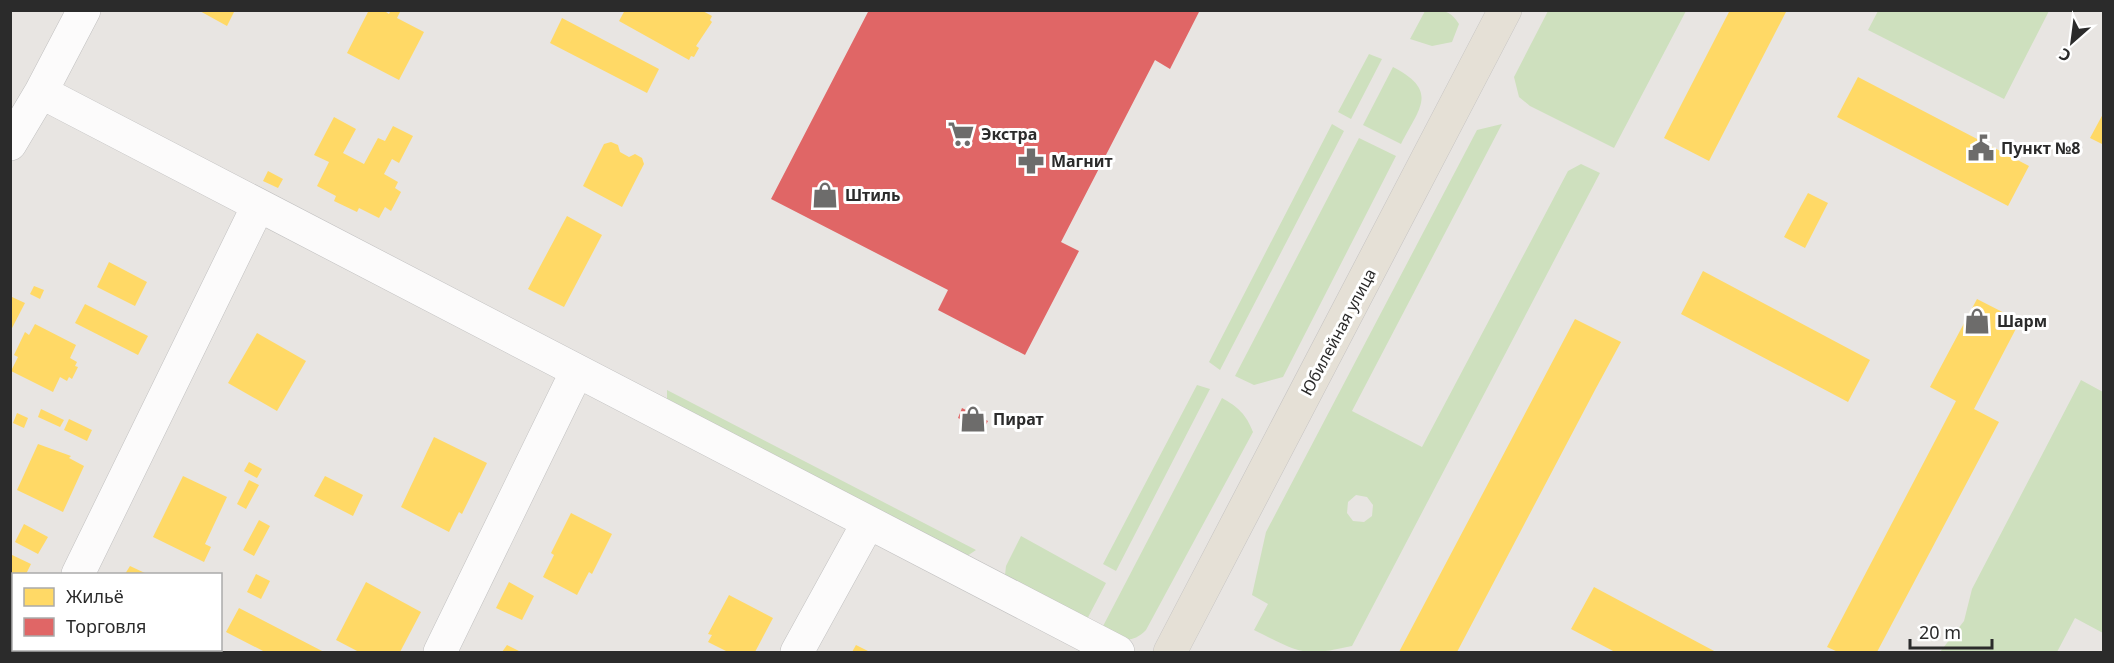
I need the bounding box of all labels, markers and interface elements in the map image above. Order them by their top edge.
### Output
north arrow [2042,12,2102,72]
text: С [2055,43,2075,67]
supermarket icon: Экстра [946,119,976,149]
place label: Экстра [981,123,1037,145]
public building icon: Пункт №8 [1966,133,1996,163]
place label: Пункт №8 [2001,137,2081,159]
pharmacy icon: Магнит [1016,146,1046,176]
place label: Магнит [1051,150,1113,172]
shop icon: Штиль [810,180,840,210]
place label: Штиль [845,184,900,206]
street label: Юбилейная улица [1295,265,1381,399]
shop icon: Шарм [1962,306,1992,336]
place label: Шарм [1997,310,2047,332]
shop icon: Пират [958,404,988,434]
place label: Пират [993,408,1044,430]
legend [12,573,222,651]
text: Жильё [66,584,124,608]
scale bar [1910,612,1992,650]
text: Торговля [66,614,146,638]
text: 20 m [1919,620,1961,644]

